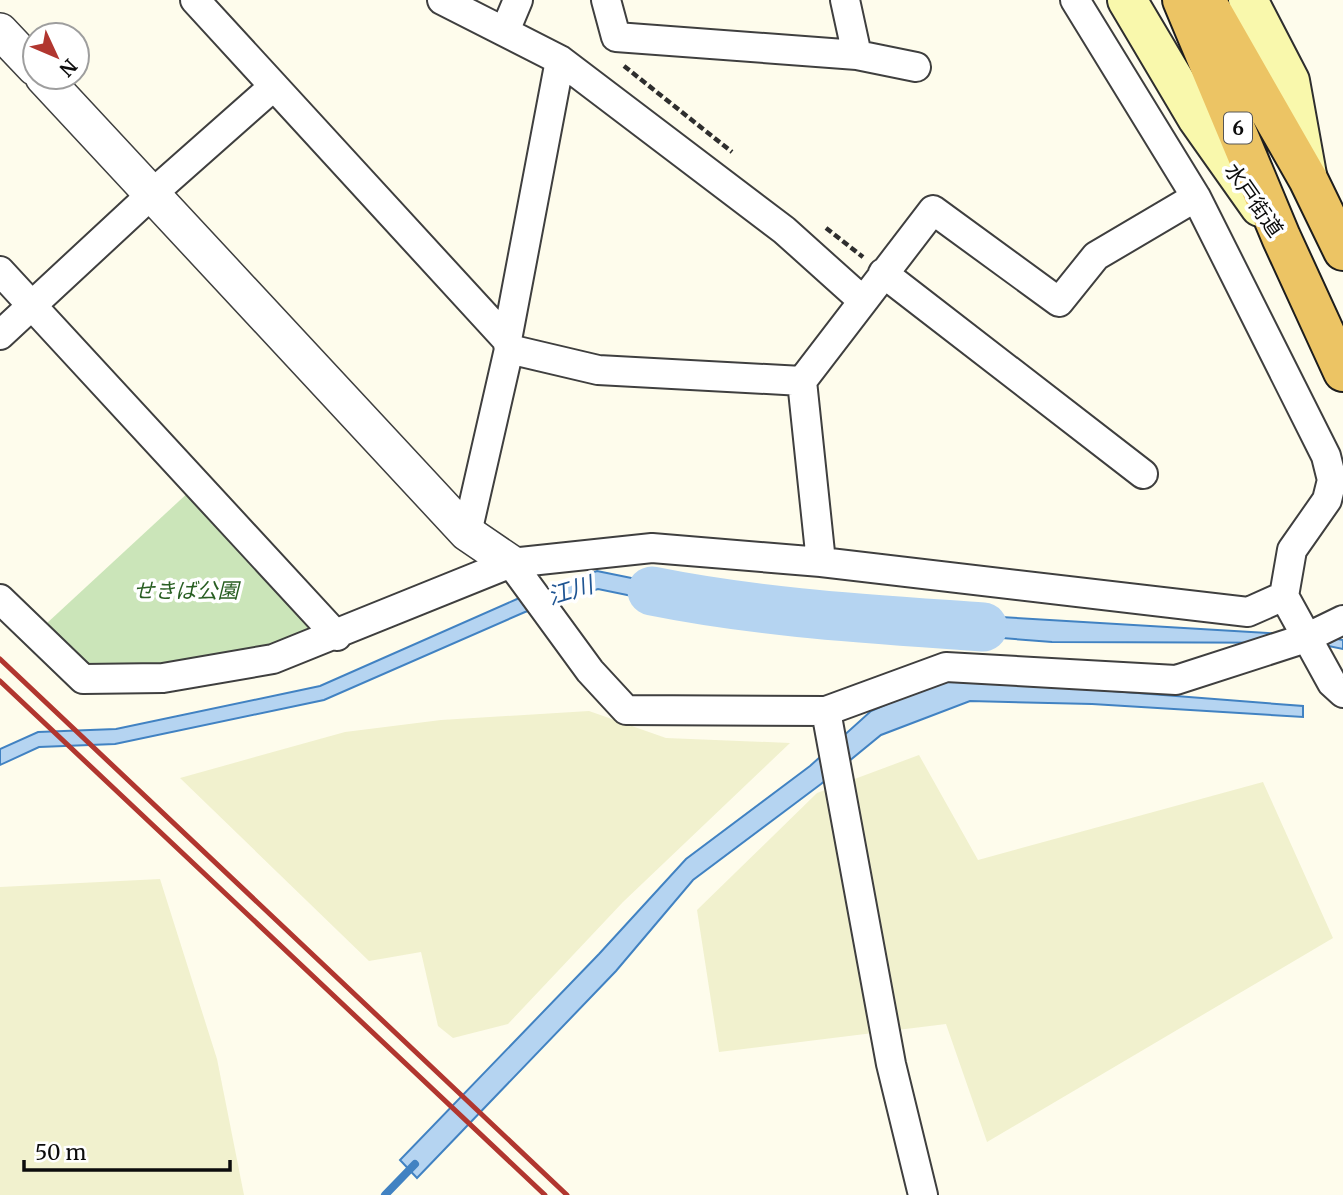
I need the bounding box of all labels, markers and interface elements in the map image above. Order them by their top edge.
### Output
north arrow [21,21,91,91]
text: N [54,54,82,82]
road number: 6 [1224,112,1252,144]
street label: 水戸街道 [1219,158,1289,242]
water label: 江川 [544,569,599,611]
park label: せきば公園 [134,577,241,604]
scale bar [24,1128,231,1172]
text: 50 m [35,1139,86,1166]

